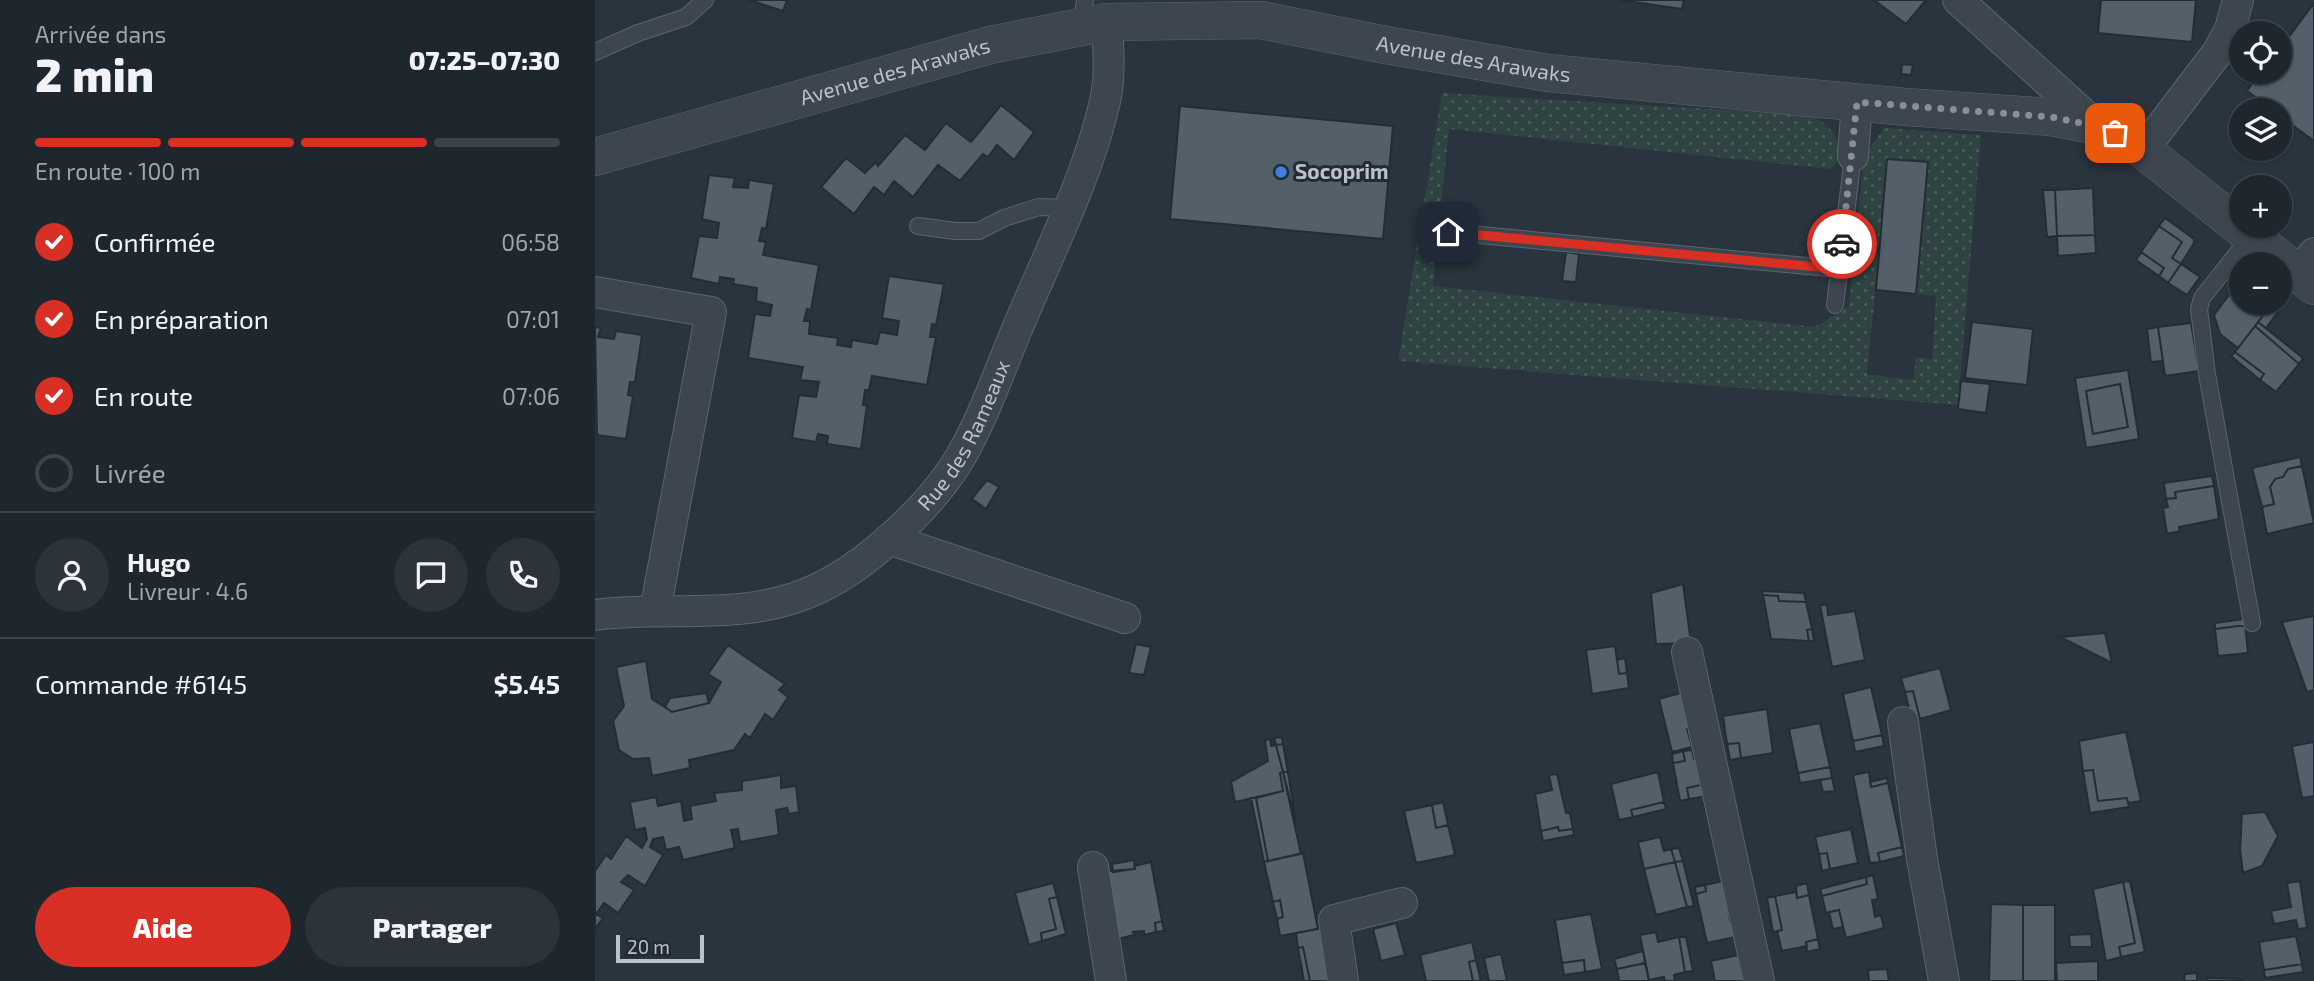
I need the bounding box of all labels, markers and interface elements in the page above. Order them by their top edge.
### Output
text: Arrivée dans [35,20,166,48]
map controls [2229,21,2292,315]
button: locate [2229,21,2292,84]
street label: Avenue des Arawaks [1374,29,1572,86]
street label: Avenue des Arawaks [797,32,993,109]
text: 07:25–07:30 [409,44,560,75]
text: 2 min [35,46,154,101]
button: layers [2229,98,2292,161]
pin [2085,103,2145,163]
icon: bag [2096,114,2134,152]
text: En route · 100 m [35,157,200,185]
place label: Socoprim [1295,158,1389,183]
marker: Socoprim [1273,164,1289,180]
button: + [2229,175,2292,238]
pin [1418,202,1478,262]
courier [1807,209,1877,279]
icon: home [1429,213,1467,251]
icon: check [35,223,73,261]
icon: car [1823,225,1861,263]
text: Confirmée [94,226,216,257]
text: 06:58 [501,228,560,256]
button: − [2229,252,2292,315]
icon: check [35,300,73,338]
text: En préparation [94,303,269,334]
text: 07:01 [506,305,560,333]
street label: Rue des Rameaux [912,356,1014,515]
icon: check [35,377,73,415]
text: En route [94,380,193,411]
text: 07:06 [502,382,560,410]
text: Livrée [94,457,166,488]
button: person [35,538,109,612]
button: chat [394,538,468,612]
button: phone [486,538,560,612]
text: Hugo [127,546,191,577]
text: Livreur · 4.6 [127,577,248,605]
text: Commande #6145 [35,668,247,699]
text: $5.45 [493,668,560,699]
button: Aide [35,887,291,967]
button: Partager [305,887,560,967]
scale bar [616,932,703,964]
text: 20 m [627,935,670,958]

